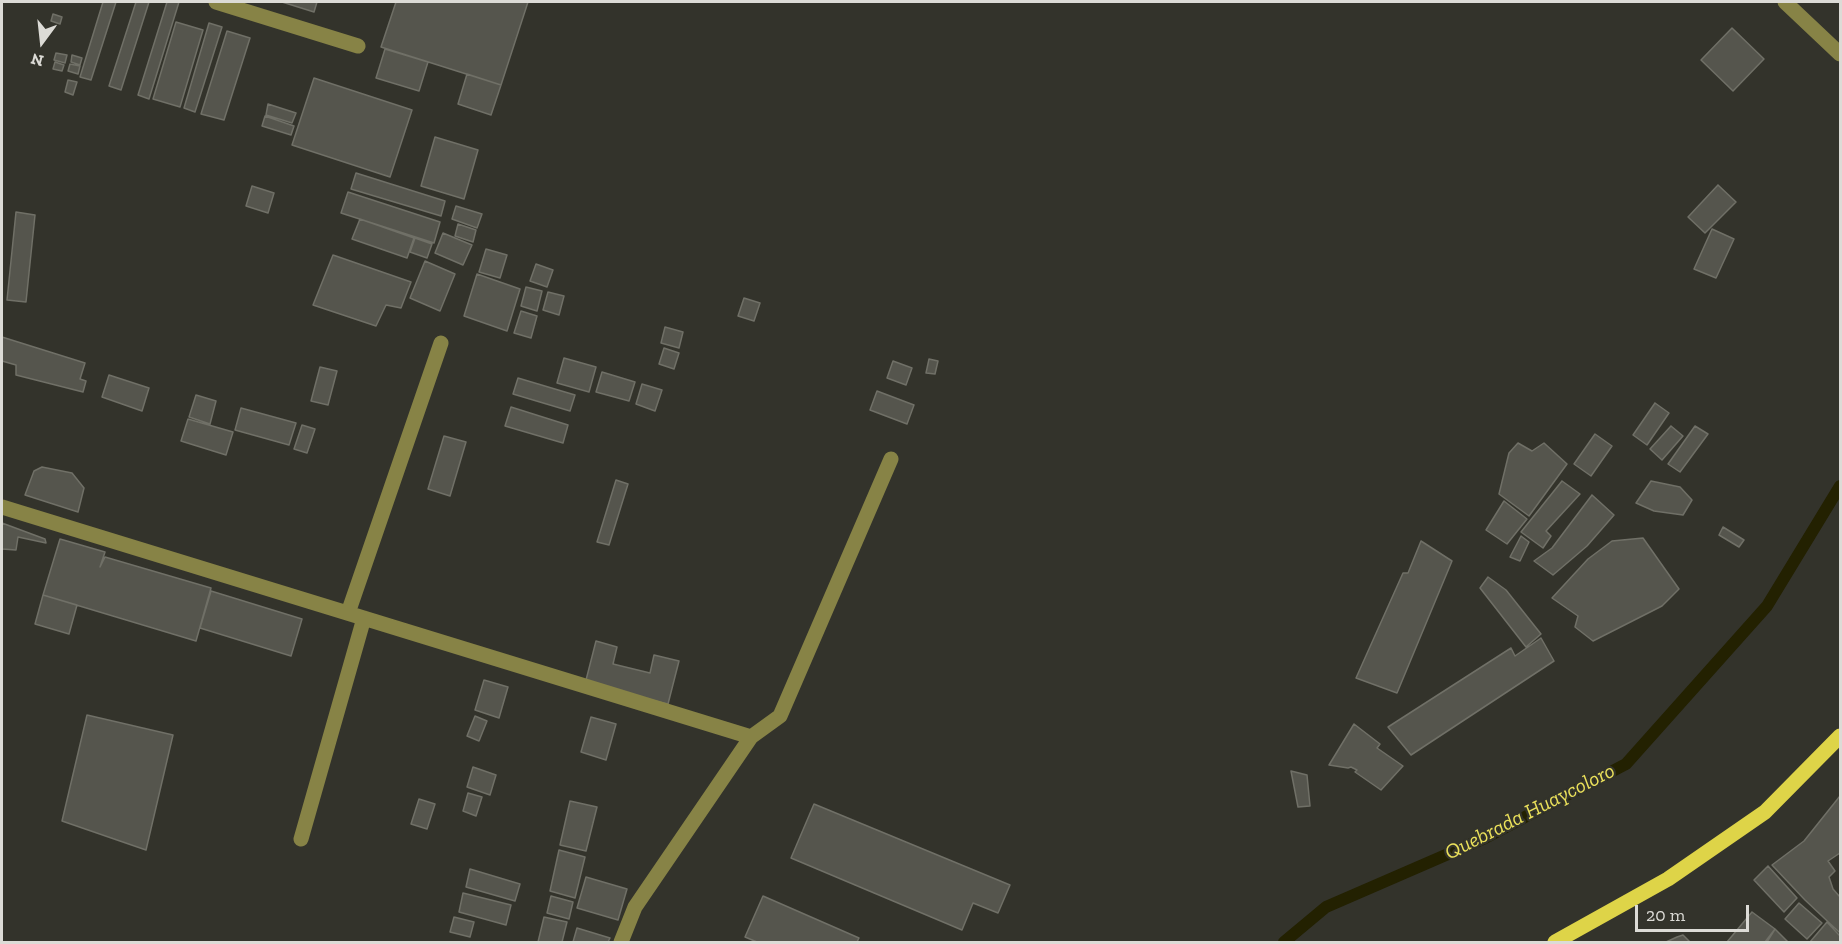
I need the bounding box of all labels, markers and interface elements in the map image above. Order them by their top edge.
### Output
north arrow [12,12,72,72]
text: N [29,49,46,71]
water label: Quebrada Huaycoloro [1441,758,1619,866]
scale bar [1638,893,1752,931]
text: 20 m [1646,904,1685,926]

